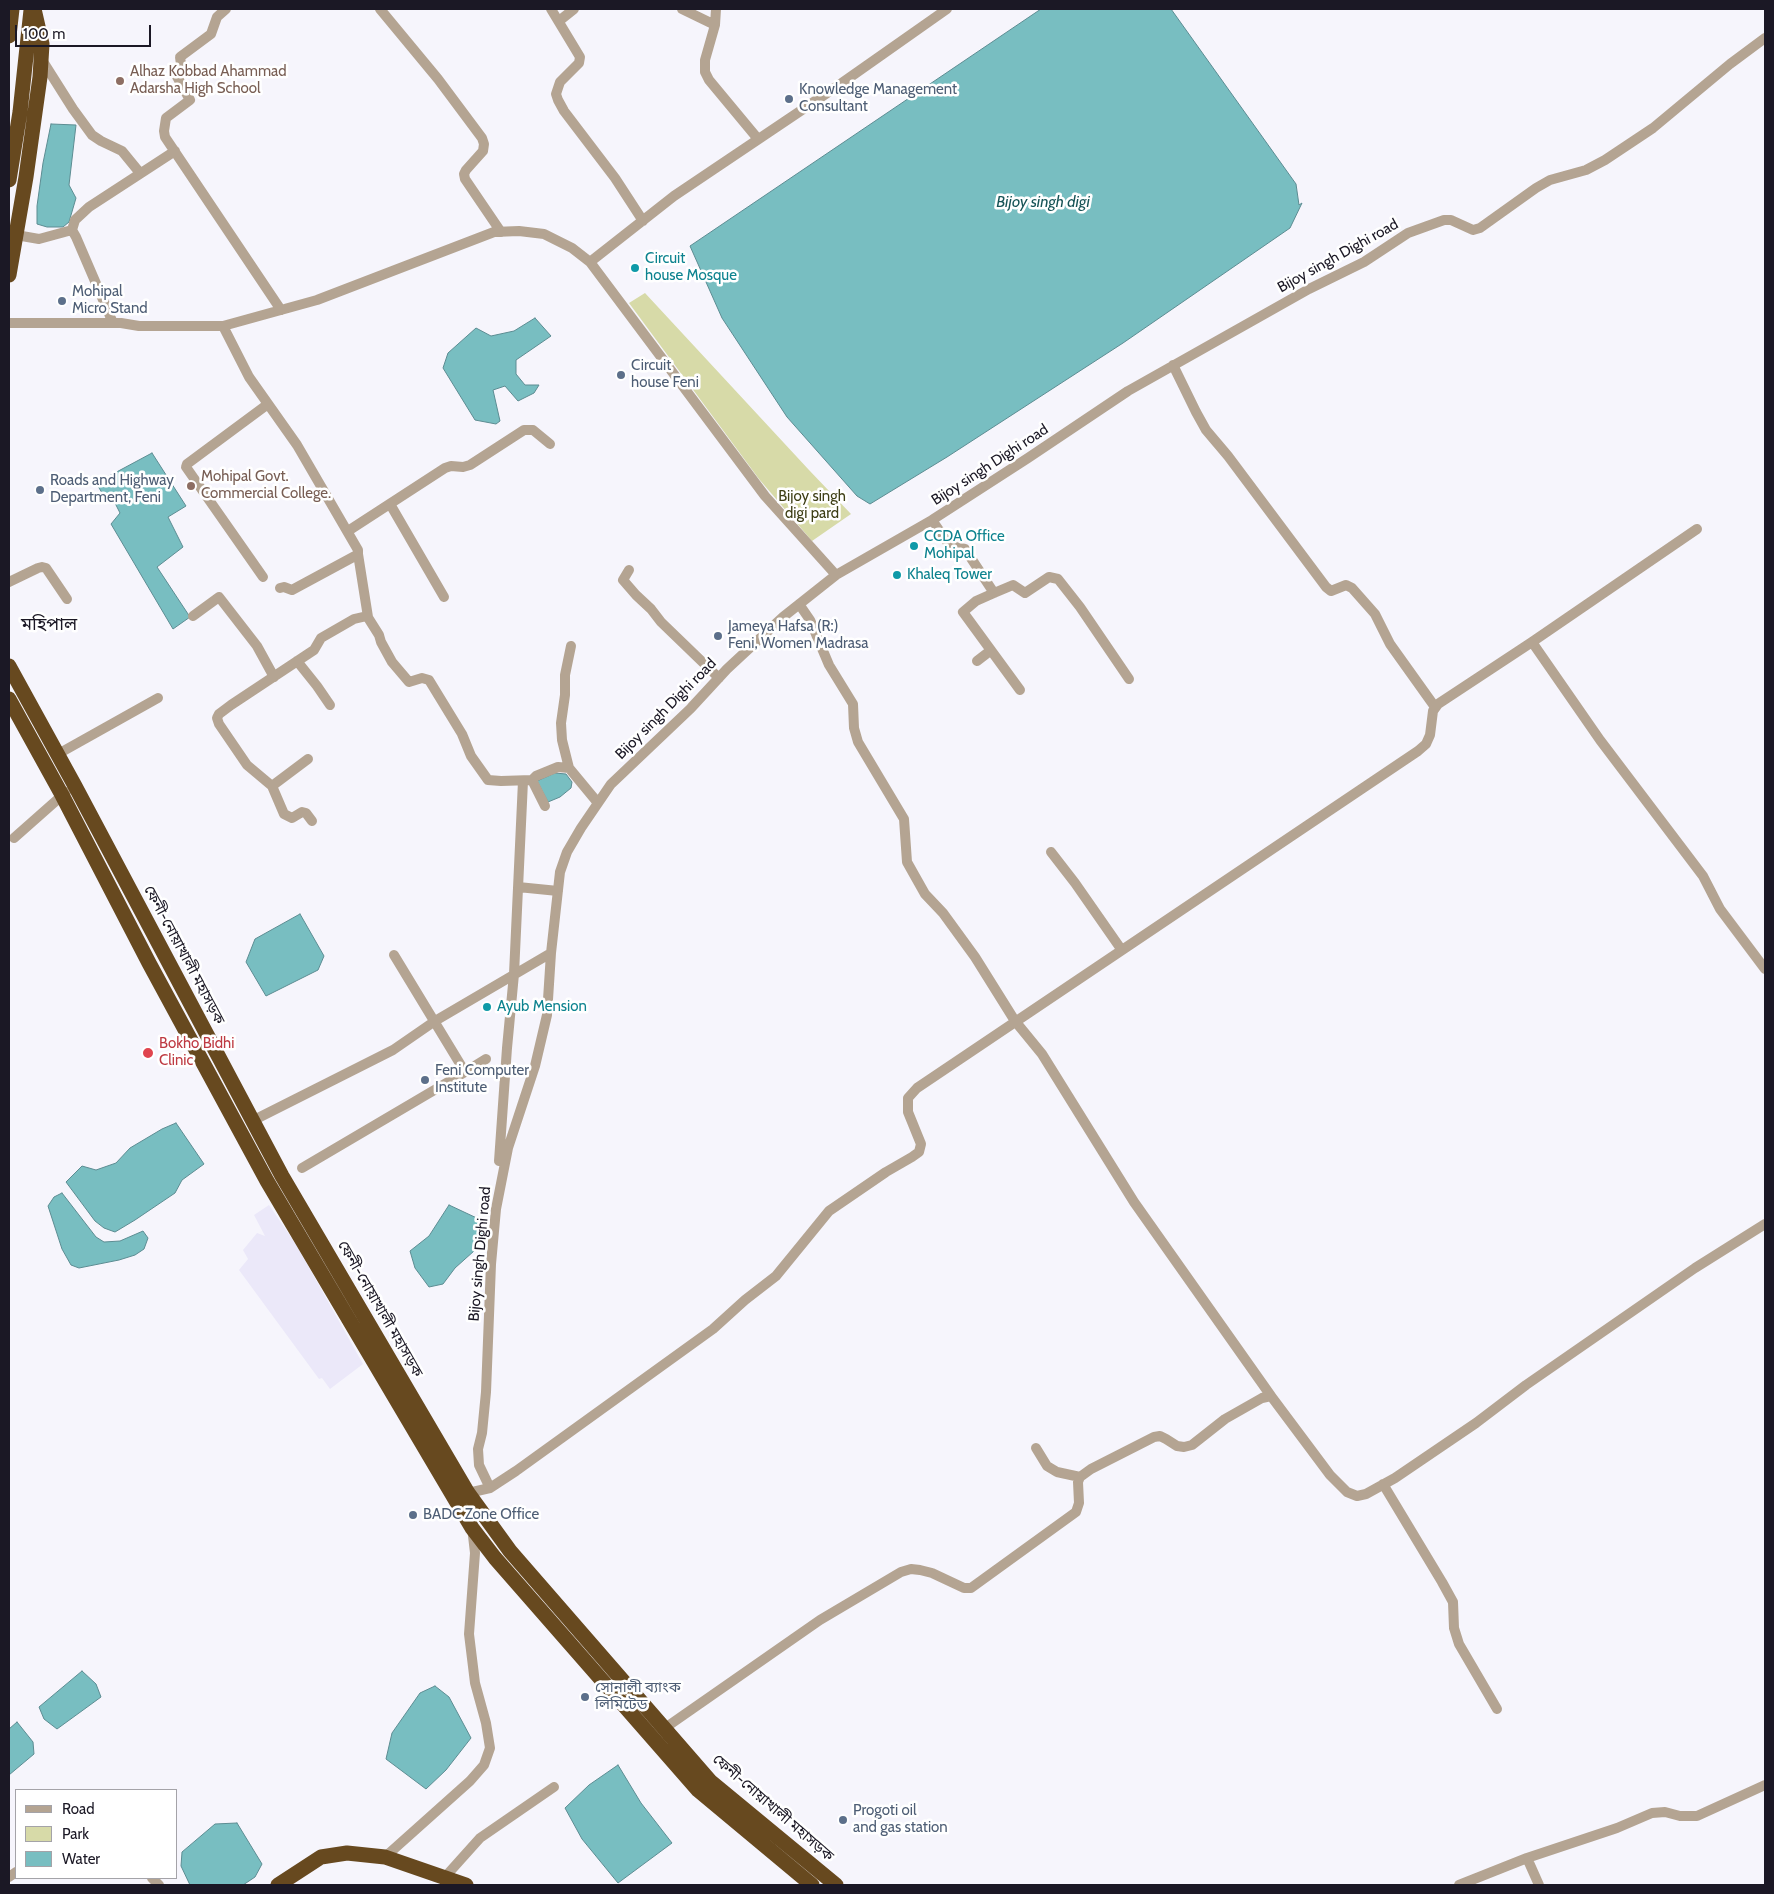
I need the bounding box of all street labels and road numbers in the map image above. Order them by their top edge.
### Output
street label: Bijoy singh Dighi road [1274,215,1402,297]
street label: Bijoy singh Dighi road [928,421,1052,509]
street label: Bijoy singh Dighi road [612,655,720,763]
street label: ফেনী-নোয়াখালী মহাসড়ক [140,883,228,1027]
street label: Bijoy singh Dighi road [465,1186,495,1322]
street label: ফেনী-নোয়াখালী মহাসড়ক [334,1238,426,1380]
street label: ফেনী-নোয়াখালী মহাসড়ক [709,1750,837,1866]

